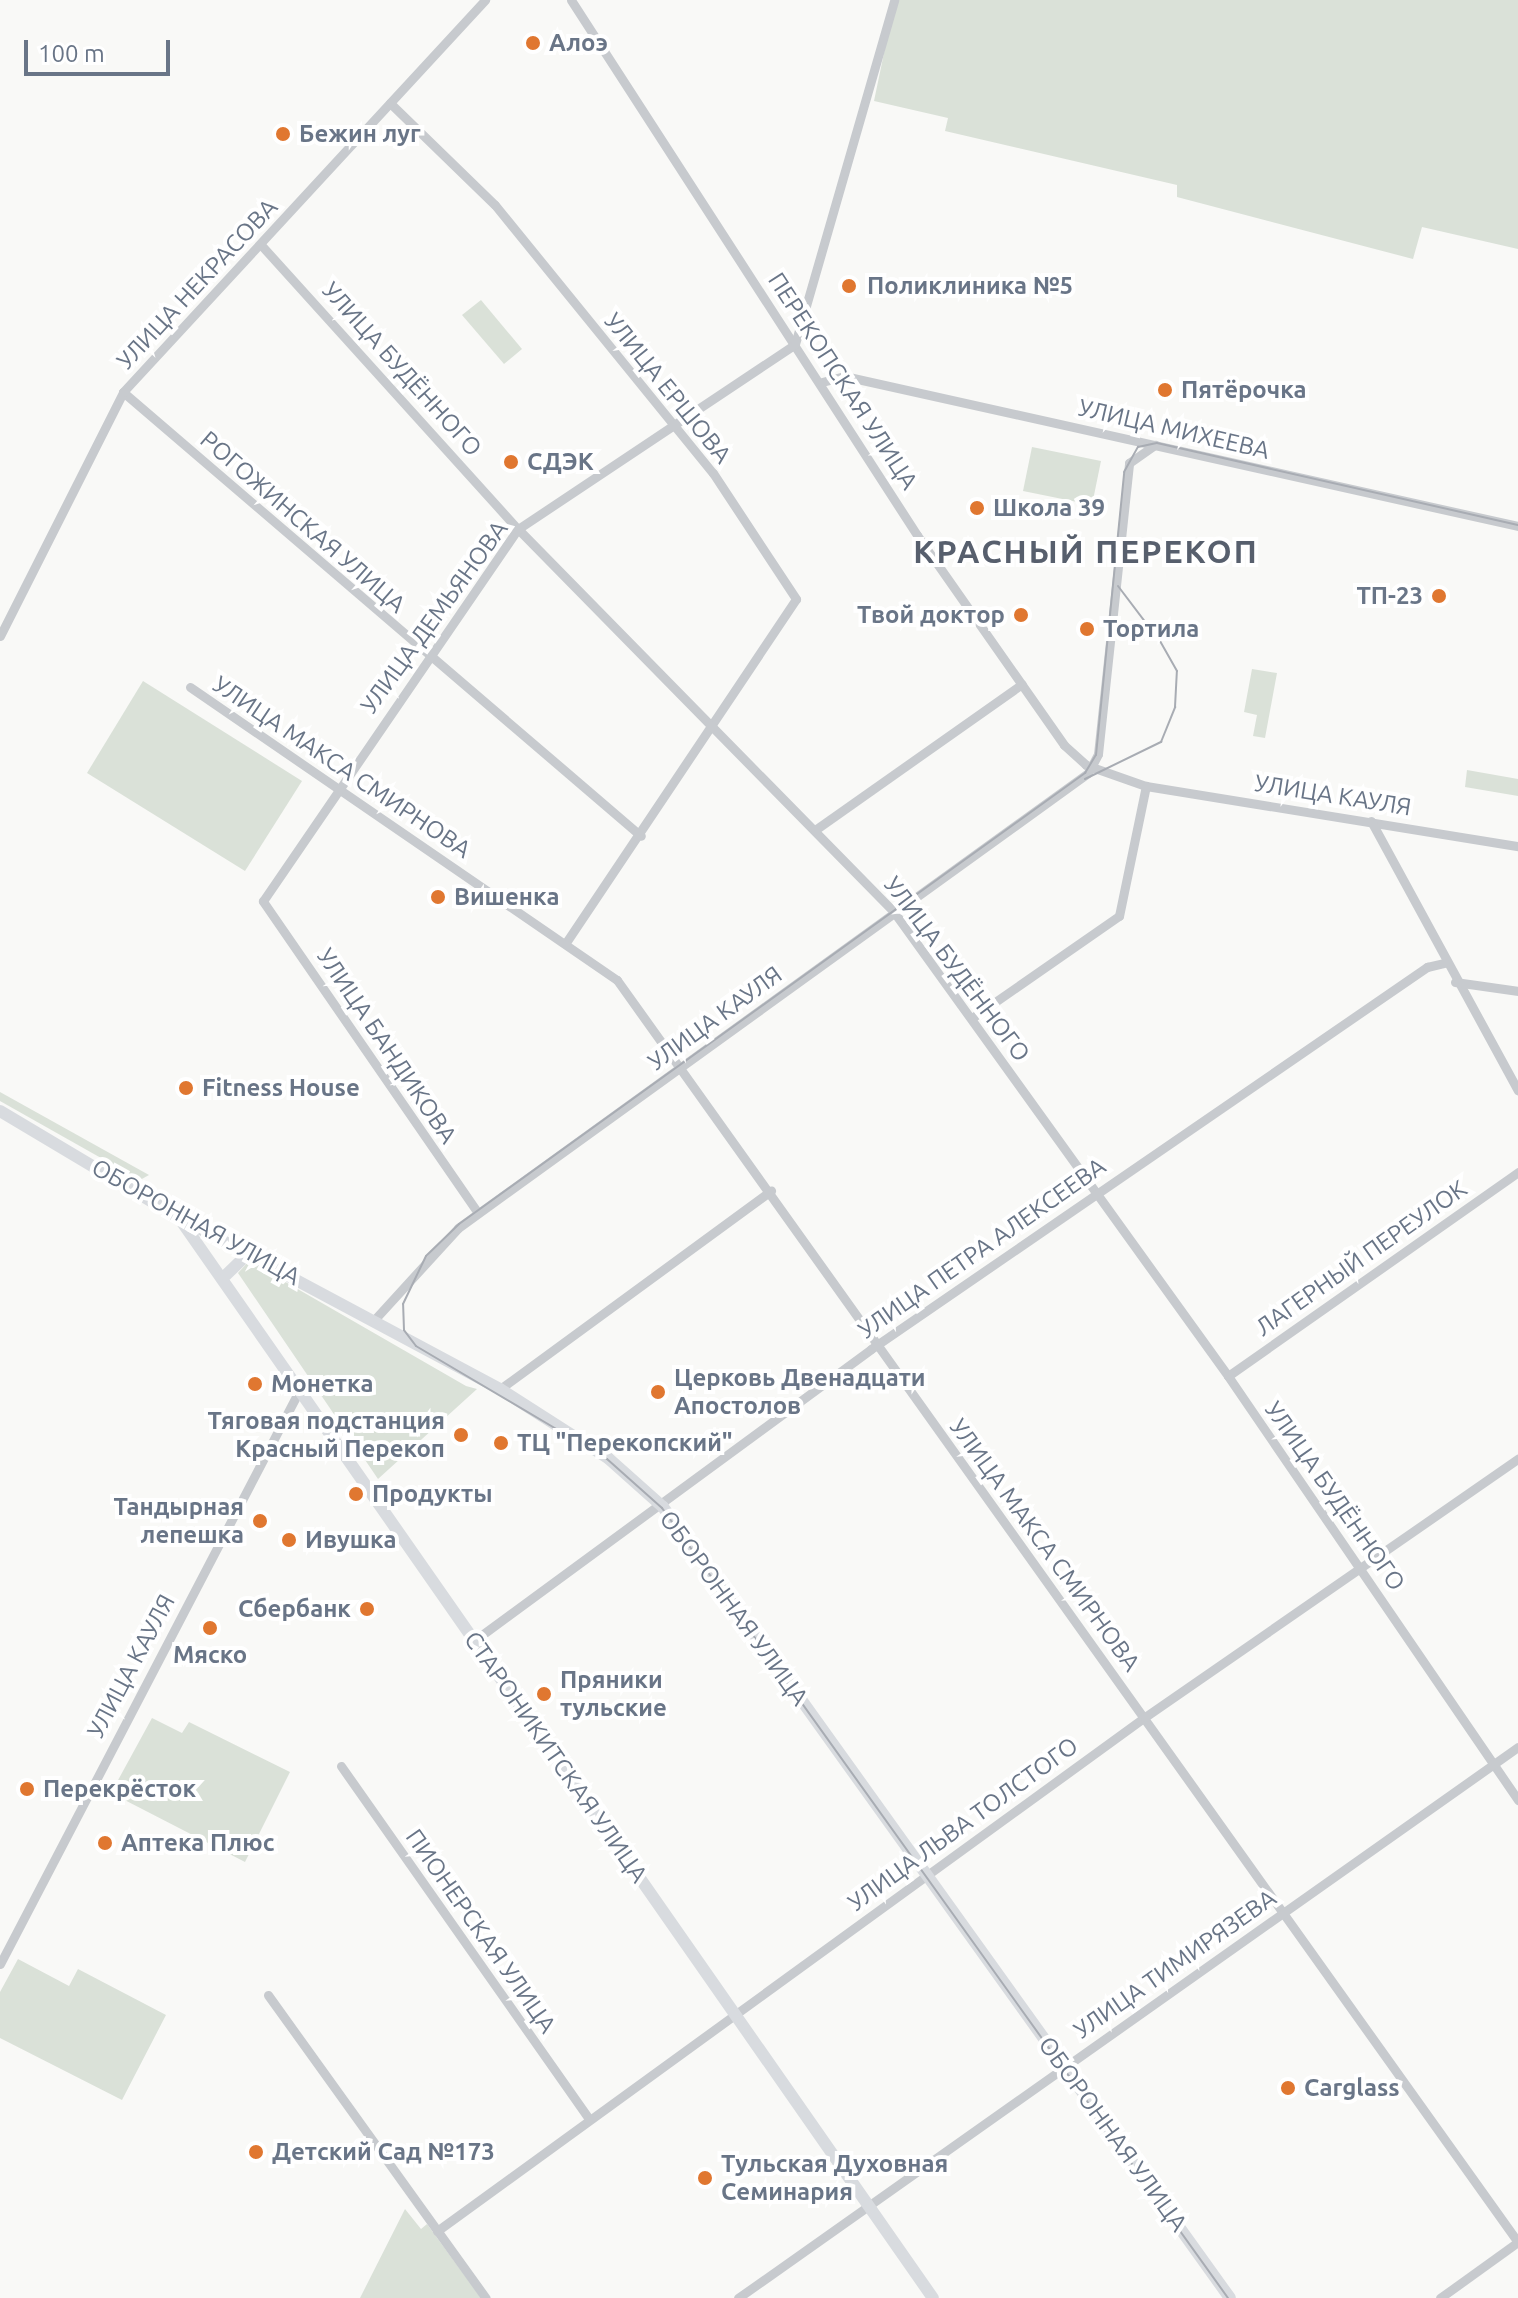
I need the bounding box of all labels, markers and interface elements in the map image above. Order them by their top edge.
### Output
scale bar [28,24,174,74]
place label: Алоэ [549,29,608,57]
marker: Алоэ [524,34,542,52]
text: 100 m [38,40,105,67]
place label: Бежин луг [299,120,421,148]
marker: Бежин луг [274,125,292,143]
street label: УЛИЦА НЕКРАСОВА [111,193,283,375]
street label: ПЕРЕКОПСКАЯ УЛИЦА [762,267,924,495]
place label: Поликлиника №5 [867,272,1073,300]
marker: Поликлиника №5 [838,275,860,297]
street label: УЛИЦА БУДЁННОГО [316,276,488,462]
street label: УЛИЦА ЕРШОВА [599,307,737,469]
place label: Пятёрочка [1181,376,1307,404]
marker: Пятёрочка [1156,381,1174,399]
street label: УЛИЦА МИХЕЕВА [1076,393,1272,465]
street label: РОГОЖИНСКАЯ УЛИЦА [195,425,411,619]
place label: СДЭК [527,448,594,476]
marker: СДЭК [502,453,520,471]
place label: Школа 39 [993,494,1105,522]
marker: Школа 39 [968,499,986,517]
street label: УЛИЦА ДЕМЬЯНОВА [354,515,514,719]
district label: КРАСНЫЙ ПЕРЕКОП [913,532,1259,570]
place label: ТП-23 [1356,582,1423,610]
marker: ТП-23 [1430,587,1448,605]
place label: Твой доктор [857,601,1005,629]
marker: Твой доктор [1012,606,1030,624]
place label: Тортила [1103,615,1199,643]
marker: Тортила [1078,620,1096,638]
street label: УЛИЦА МАКСА СМИРНОВА [208,670,476,864]
street label: УЛИЦА КАУЛЯ [1253,768,1413,822]
street label: УЛИЦА БУДЁННОГО [878,871,1036,1067]
place label: Вишенка [454,883,559,911]
marker: Вишенка [429,888,447,906]
street label: УЛИЦА БАНДИКОВА [311,943,463,1149]
street label: УЛИЦА КАУЛЯ [643,960,787,1076]
place label: Fitness House [202,1074,360,1102]
marker: Fitness House [177,1079,195,1097]
street label: УЛИЦА ПЕТРА АЛЕКСЕЕВА [853,1152,1111,1344]
street label: ОБОРОННАЯ УЛИЦА [87,1153,305,1291]
street label: ЛАГЕРНЫЙ ПЕРЕУЛОК [1250,1174,1472,1342]
place label: Церковь Двенадцати Апостолов [674,1364,926,1420]
place label: Монетка [271,1370,373,1398]
marker: Монетка [246,1375,264,1393]
marker: Церковь Двенадцати Апостолов [649,1383,667,1401]
street label: УЛИЦА БУДЁННОГО [1259,1396,1411,1596]
place label: Тяговая подстанция Красный Перекоп [207,1407,445,1463]
street label: УЛИЦА МАКСА СМИРНОВА [944,1413,1146,1677]
marker: Тяговая подстанция Красный Перекоп [452,1426,470,1444]
place label: ТЦ "Перекопский" [517,1429,733,1457]
marker: ТЦ "Перекопский" [492,1434,510,1452]
place label: Продукты [372,1480,493,1508]
marker: Продукты [347,1485,365,1503]
place label: Тандырная лепешка [114,1493,244,1549]
street label: ОБОРОННАЯ УЛИЦА [654,1505,814,1711]
marker: Тандырная лепешка [251,1512,269,1530]
place label: Ивушка [305,1526,397,1554]
marker: Ивушка [280,1531,298,1549]
street label: УЛИЦА КАУЛЯ [81,1589,181,1743]
place label: Сбербанк [238,1595,351,1623]
marker: Сбербанк [358,1600,376,1618]
marker: Мяско [201,1619,219,1637]
street label: СТАРОНИКИТСКАЯ УЛИЦА [458,1626,654,1888]
place label: Мяско [173,1641,247,1669]
place label: Пряники тульские [560,1666,667,1722]
marker: Пряники тульские [535,1685,553,1703]
street label: УЛИЦА ЛЬВА ТОЛСТОГО [843,1731,1083,1917]
place label: Перекрёсток [43,1775,196,1803]
marker: Перекрёсток [18,1780,36,1798]
street label: ПИОНЕРСКАЯ УЛИЦА [400,1823,562,2039]
place label: Аптека Плюс [121,1829,274,1857]
marker: Аптека Плюс [96,1834,114,1852]
street label: УЛИЦА ТИМИРЯЗЕВА [1068,1883,1282,2045]
street label: ОБОРОННАЯ УЛИЦА [1033,2031,1193,2237]
place label: Carglass [1304,2074,1400,2102]
marker: Carglass [1279,2079,1297,2097]
place label: Детский Сад №173 [272,2138,495,2166]
marker: Детский Сад №173 [247,2143,265,2161]
place label: Тульская Духовная Семинария [721,2150,948,2206]
marker: Тульская Духовная Семинария [696,2169,714,2187]

